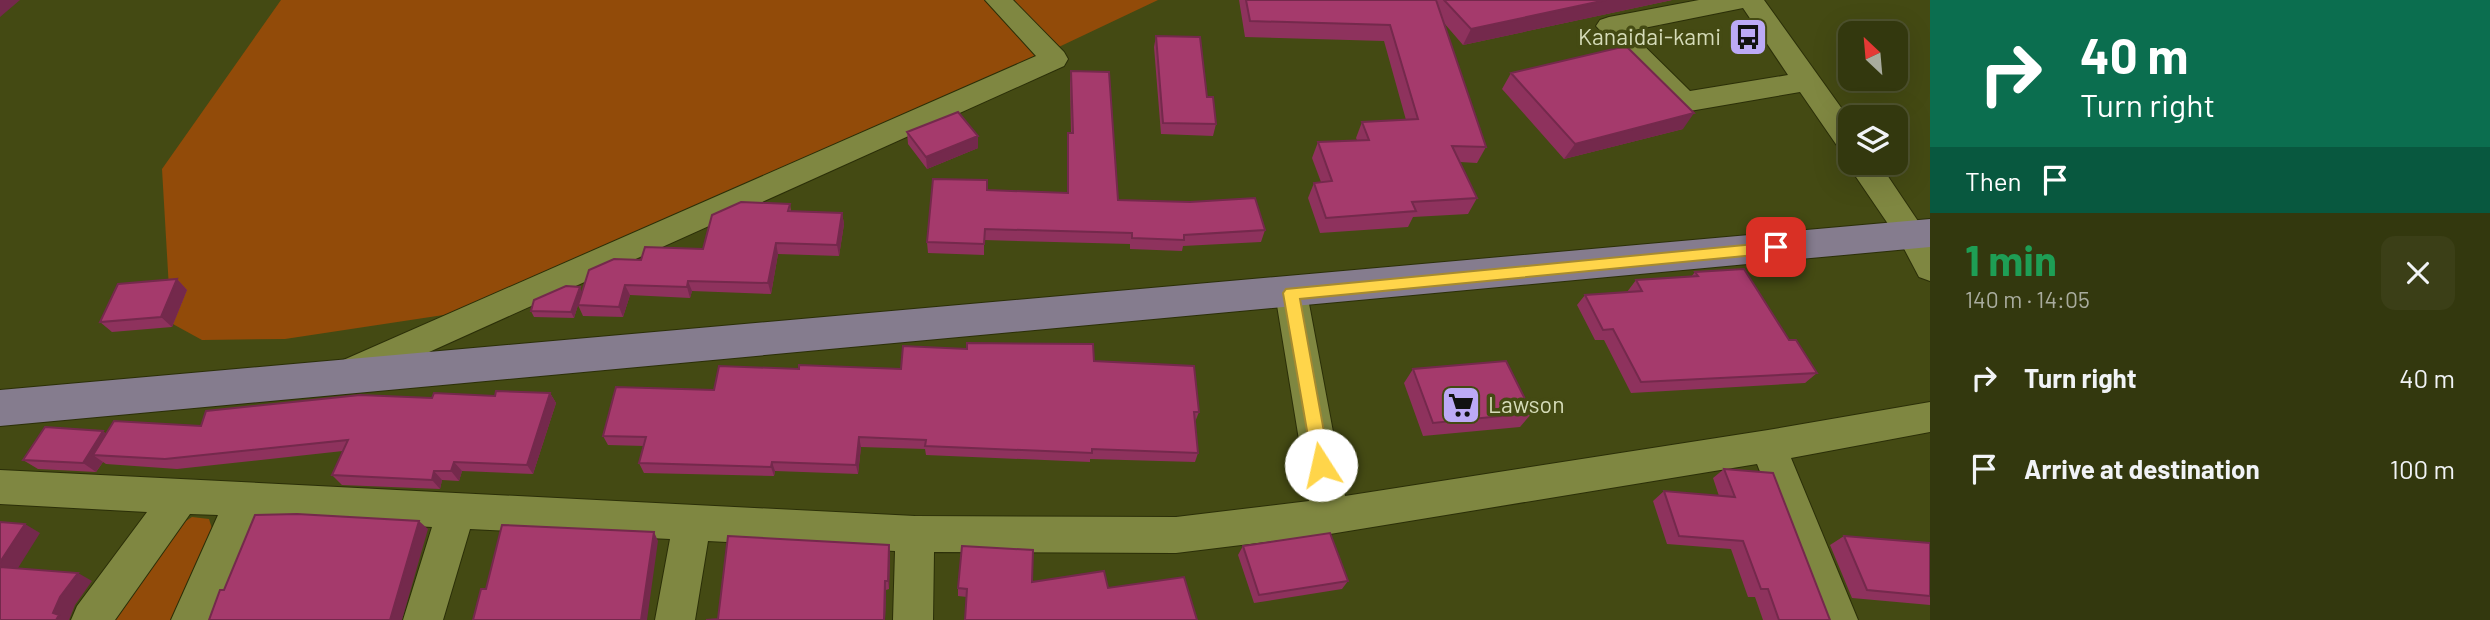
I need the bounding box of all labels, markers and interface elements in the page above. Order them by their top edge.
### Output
bus stop icon: Kanaidai-kami [1727,16,1769,58]
north arrow [1838,21,1908,91]
map controls [1838,21,1908,175]
place label: Kanaidai-kami [1578,22,1721,50]
text: 40 m [2080,25,2188,84]
icon: right [1965,28,2056,119]
text: Turn right [2080,85,2215,123]
button: layers [1838,105,1908,175]
icon: arrive [2036,161,2074,199]
text: Then [1965,165,2022,196]
pin [1746,217,1806,277]
icon: arrive [1757,228,1795,266]
text: 1 min [1965,234,2057,284]
button: close [2381,236,2455,310]
text: 140 m · 14:05 [1965,285,2090,313]
icon: right [1965,359,2003,397]
text: Turn right [2024,362,2137,393]
text: 40 m [2399,362,2455,393]
supermarket icon: Lawson [1440,384,1482,426]
place label: Lawson [1488,390,1565,418]
position arrow [1284,428,1358,502]
icon: arrive [1965,450,2003,488]
text: Arrive at destination [2024,453,2260,484]
text: 100 m [2390,453,2455,484]

